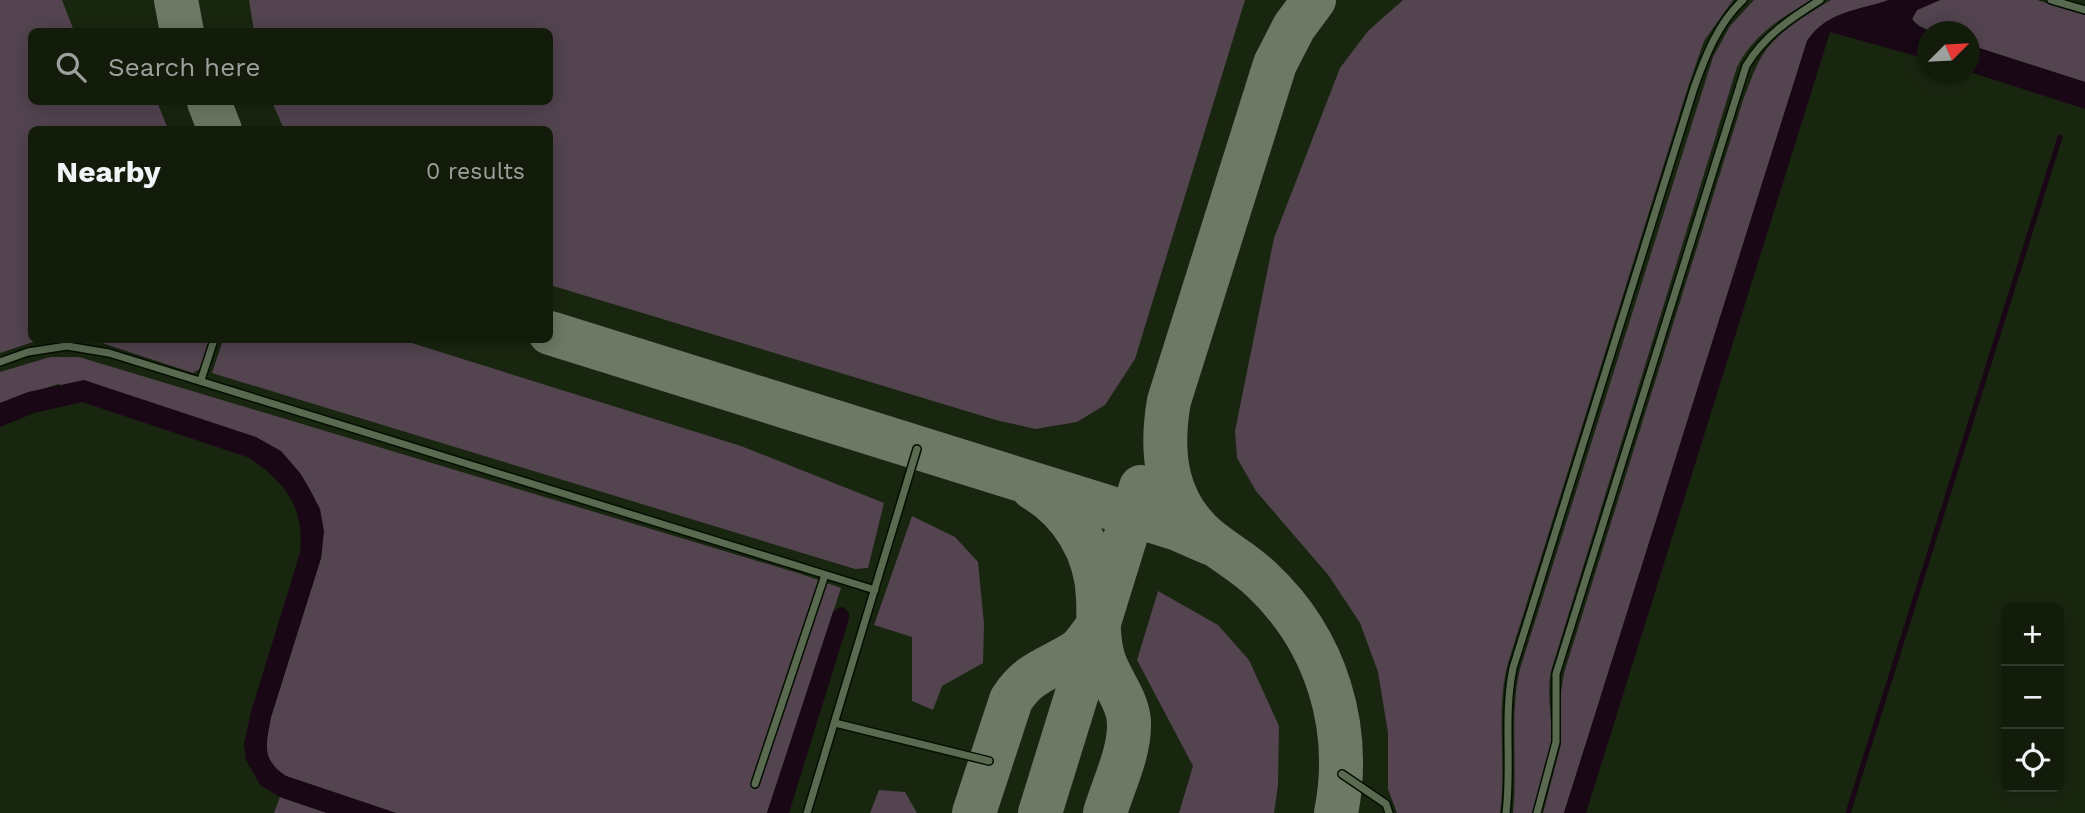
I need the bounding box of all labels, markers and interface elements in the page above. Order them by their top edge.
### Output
north arrow [1917,21,1980,84]
search box [28,28,553,105]
icon: search [52,48,90,86]
text: Search here [108,52,260,82]
text: Nearby [56,154,161,189]
text: 0 results [426,158,525,185]
map controls [2001,603,2064,792]
button: + [2001,603,2064,666]
button: − [2001,666,2064,729]
button: locate [2001,729,2064,792]

